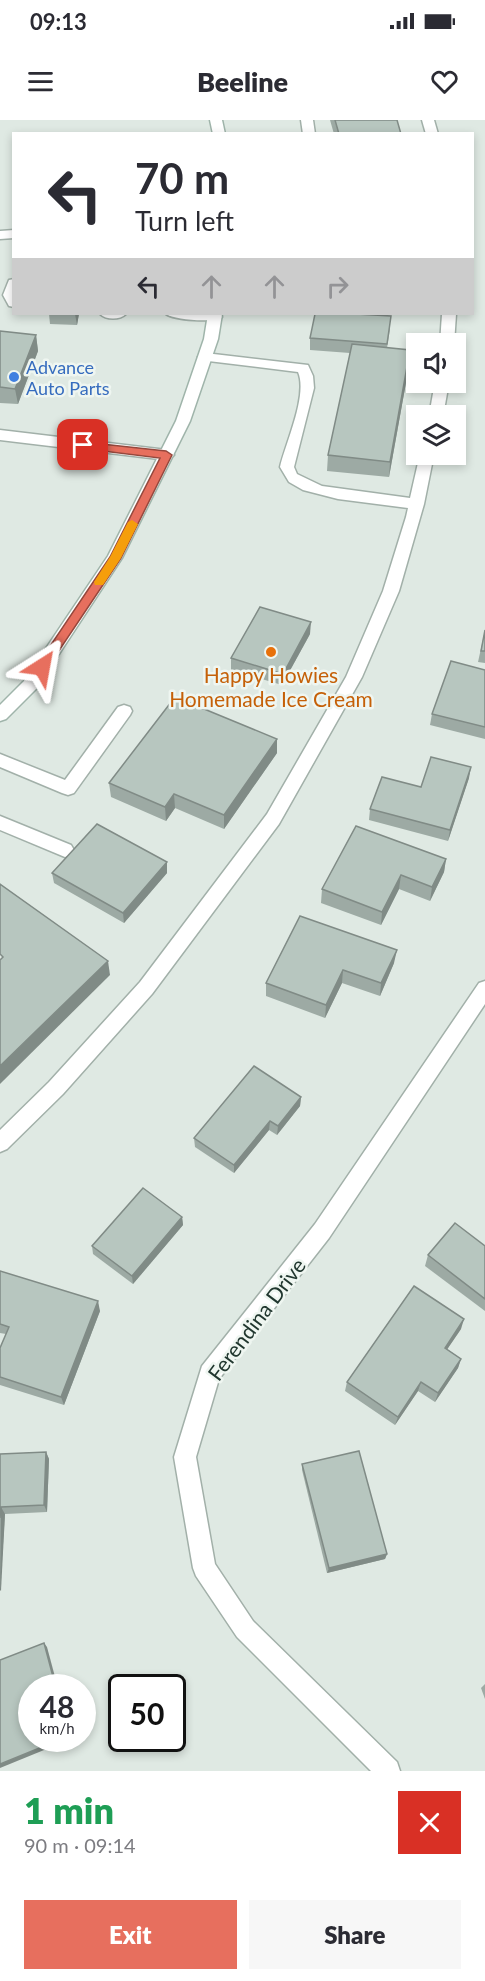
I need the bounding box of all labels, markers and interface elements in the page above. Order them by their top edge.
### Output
text: 09:13 [30,8,87,35]
icon: menu [24,65,57,98]
text: Beeline [197,65,288,98]
icon: heart [428,65,461,98]
text: 70 m [135,153,229,203]
icon: left [36,156,114,234]
text: Turn left [135,204,234,237]
icon: left [132,270,165,303]
icon: ahead [195,270,228,303]
icon: ahead [258,270,291,303]
icon: right [321,270,354,303]
map controls [406,333,466,465]
button: sound [406,333,466,393]
place label: Advance Auto Parts [26,356,110,399]
marker: Advance Auto Parts [7,370,21,384]
button: layers [406,405,466,465]
pin [57,419,108,470]
icon: arrive [66,428,99,461]
position arrow [10,635,74,699]
marker: Happy Howies Homemade Ice Cream [264,645,278,659]
place label: Happy Howies Homemade Ice Cream [169,662,373,711]
street label: Ferendina Drive [202,1253,310,1385]
speed limit sign: 50 [108,1674,186,1752]
text: 48 [40,1688,74,1724]
text: km/h [39,1719,75,1737]
text: 1 min [24,1788,114,1832]
button: close [398,1791,461,1854]
text: 90 m · 09:14 [24,1833,136,1857]
button: Exit [24,1900,237,1969]
button: Share [249,1900,461,1969]

